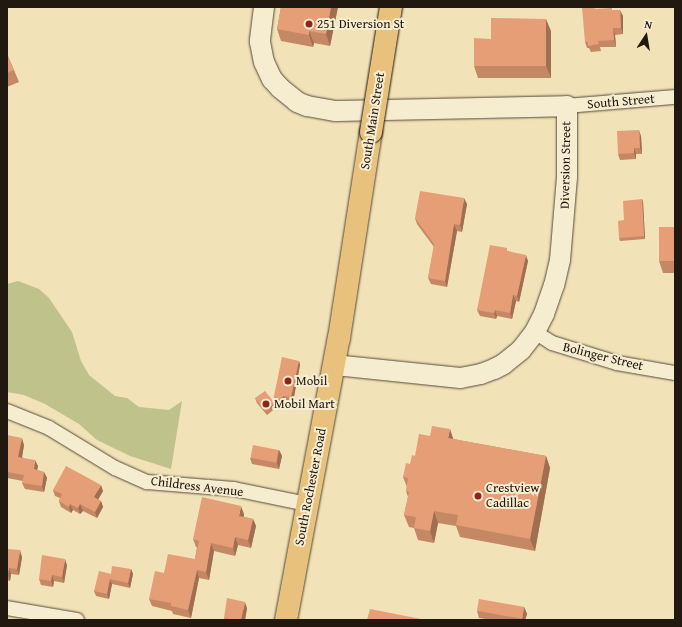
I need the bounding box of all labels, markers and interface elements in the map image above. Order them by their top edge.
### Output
place label: 251 Diversion St [317,16,404,32]
north arrow [626,16,666,56]
text: N [643,16,654,33]
marker: 251 Diversion St [304,19,314,29]
street label: South Main Street [358,71,388,171]
street label: South Street [587,91,655,113]
street label: Diversion Street [557,121,575,209]
street label: Bolinger Street [561,339,645,375]
place label: Mobil [296,373,327,389]
marker: Mobil [283,376,293,386]
place label: Mobil Mart [274,396,335,412]
marker: Mobil Mart [261,399,271,409]
street label: South Rochester Road [292,427,330,547]
street label: Childress Avenue [150,474,244,500]
place label: Crestview Cadillac [486,481,540,512]
marker: Crestview Cadillac [473,491,483,501]

